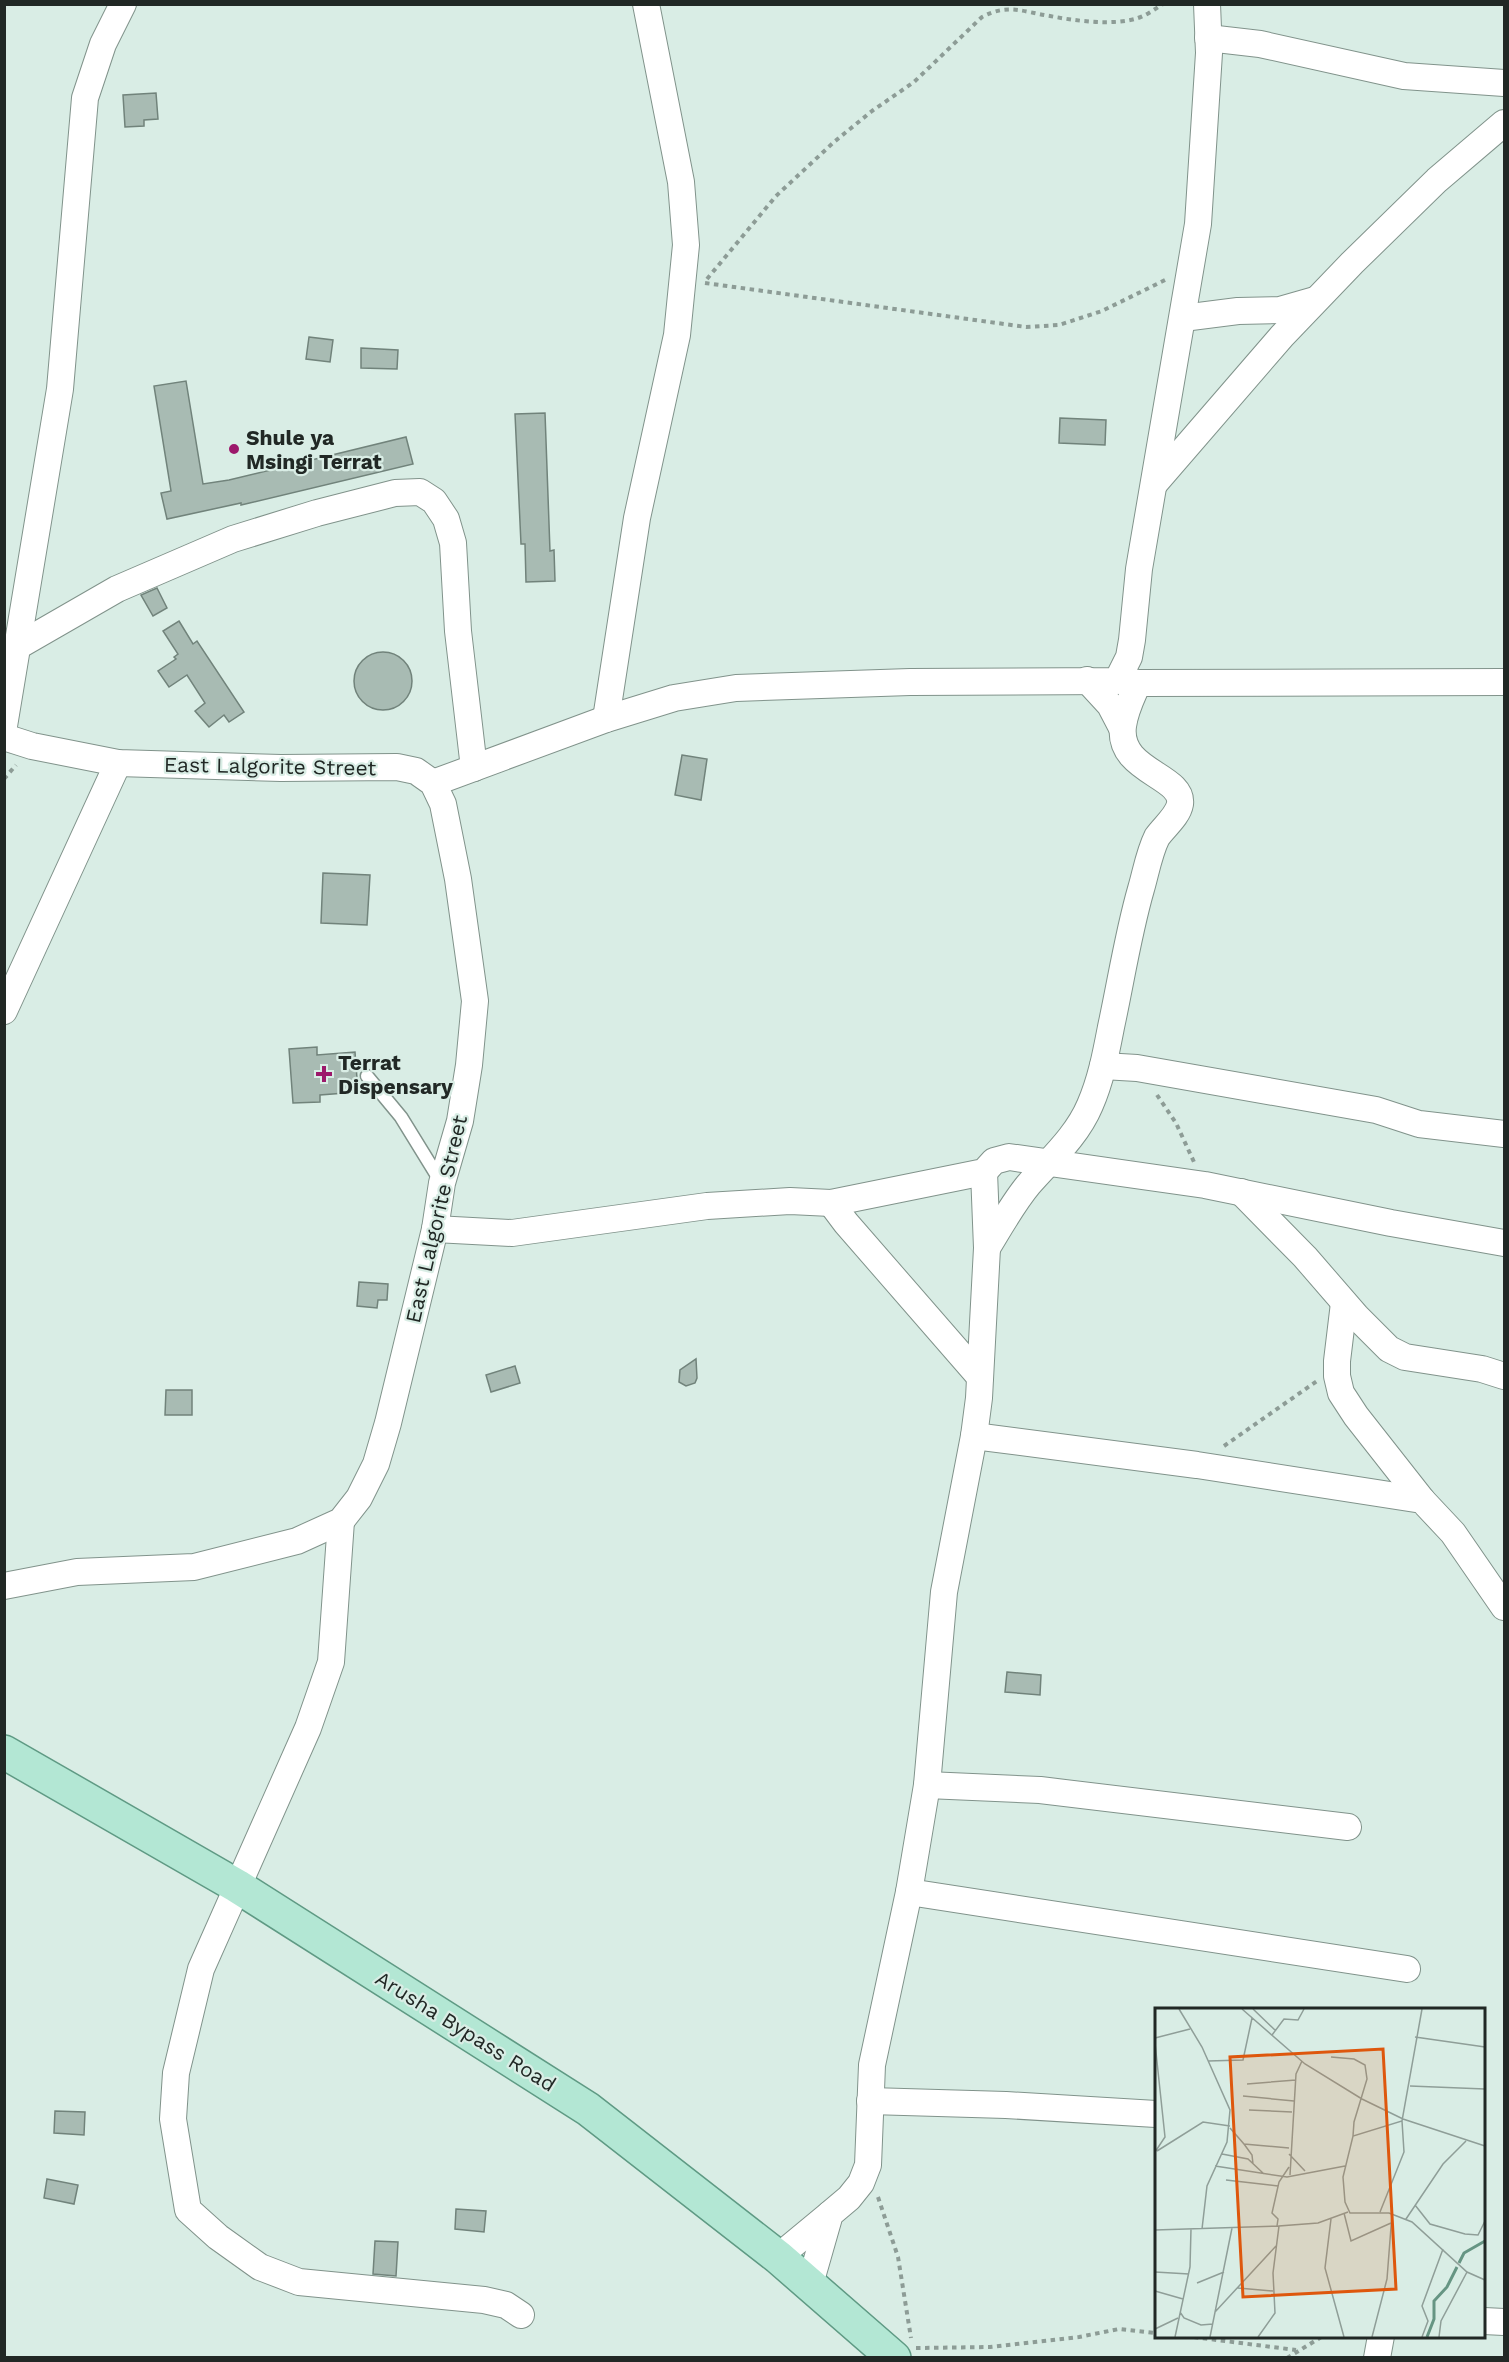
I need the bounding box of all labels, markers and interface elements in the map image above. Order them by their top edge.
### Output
place label: Shule ya Msingi Terrat [246,425,382,474]
marker: Shule ya Msingi Terrat [227,442,241,456]
street label: East Lalgorite Street [164,752,377,780]
place label: Terrat Dispensary [338,1050,453,1099]
marker: Terrat Dispensary [315,1065,333,1083]
street label: East Lalgorite Street [400,1113,472,1325]
street label: Arusha Bypass Road [371,1965,561,2097]
inset map [1155,2008,1485,2338]

